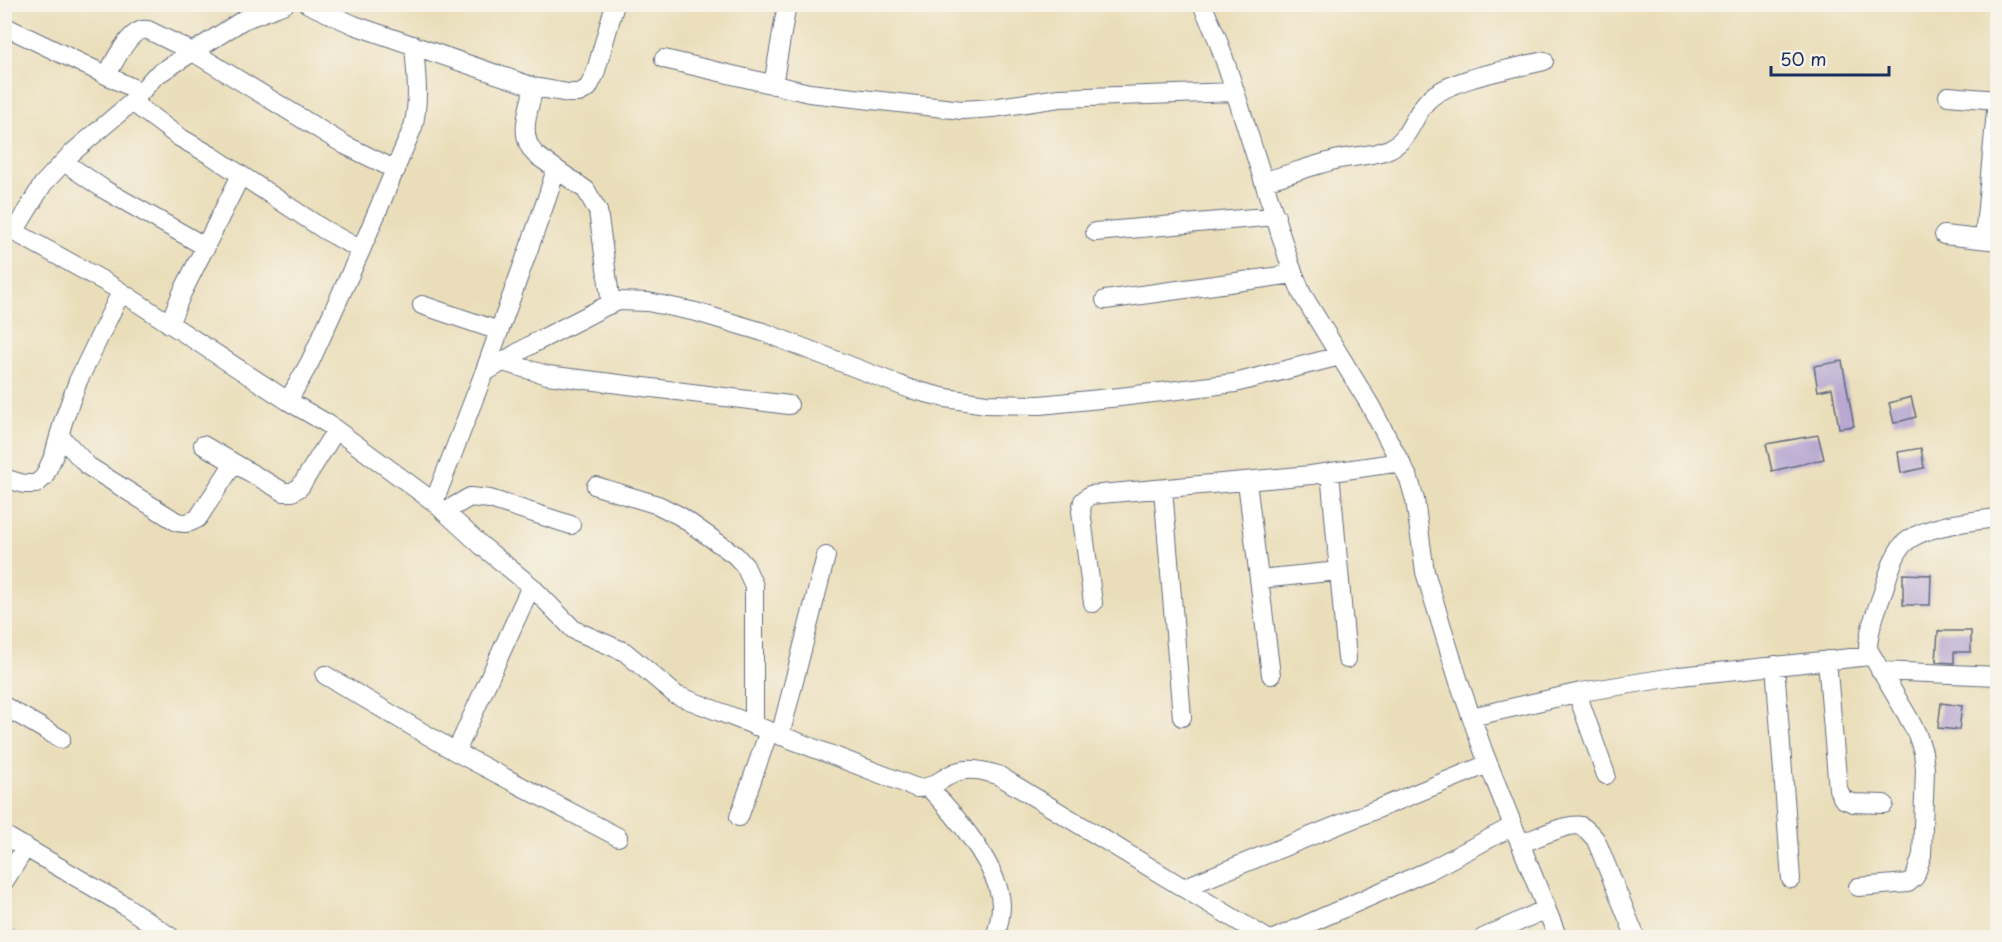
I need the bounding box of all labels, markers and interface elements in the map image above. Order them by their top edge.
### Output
scale bar [1771,39,1890,77]
text: 50 m [1780,45,1827,72]

